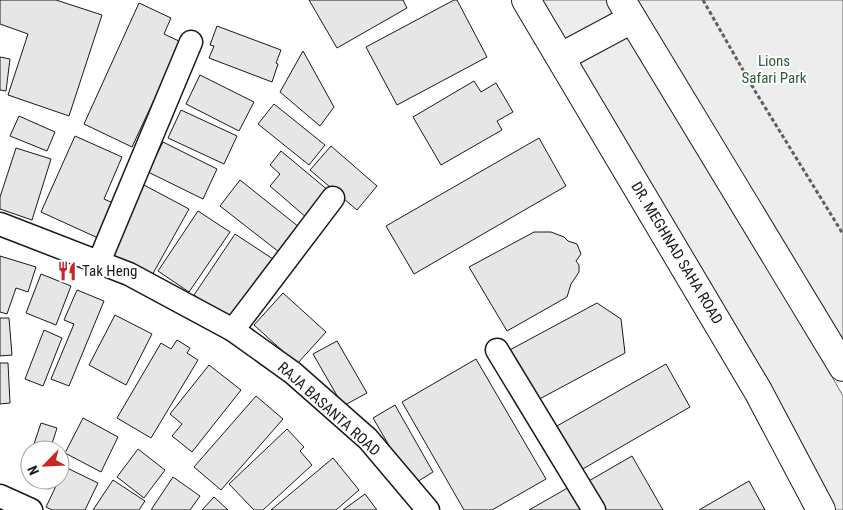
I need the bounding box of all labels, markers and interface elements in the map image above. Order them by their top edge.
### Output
park label: Lions Safari Park [741,52,807,87]
street label: DR. MEGHNAD SAHA ROAD [627,179,727,327]
restaurant icon: Tak Heng [56,260,78,282]
place label: Tak Heng [82,262,137,280]
street label: RAJA BASANTA ROAD [274,358,384,460]
north arrow [20,440,70,490]
text: N [24,463,42,477]

